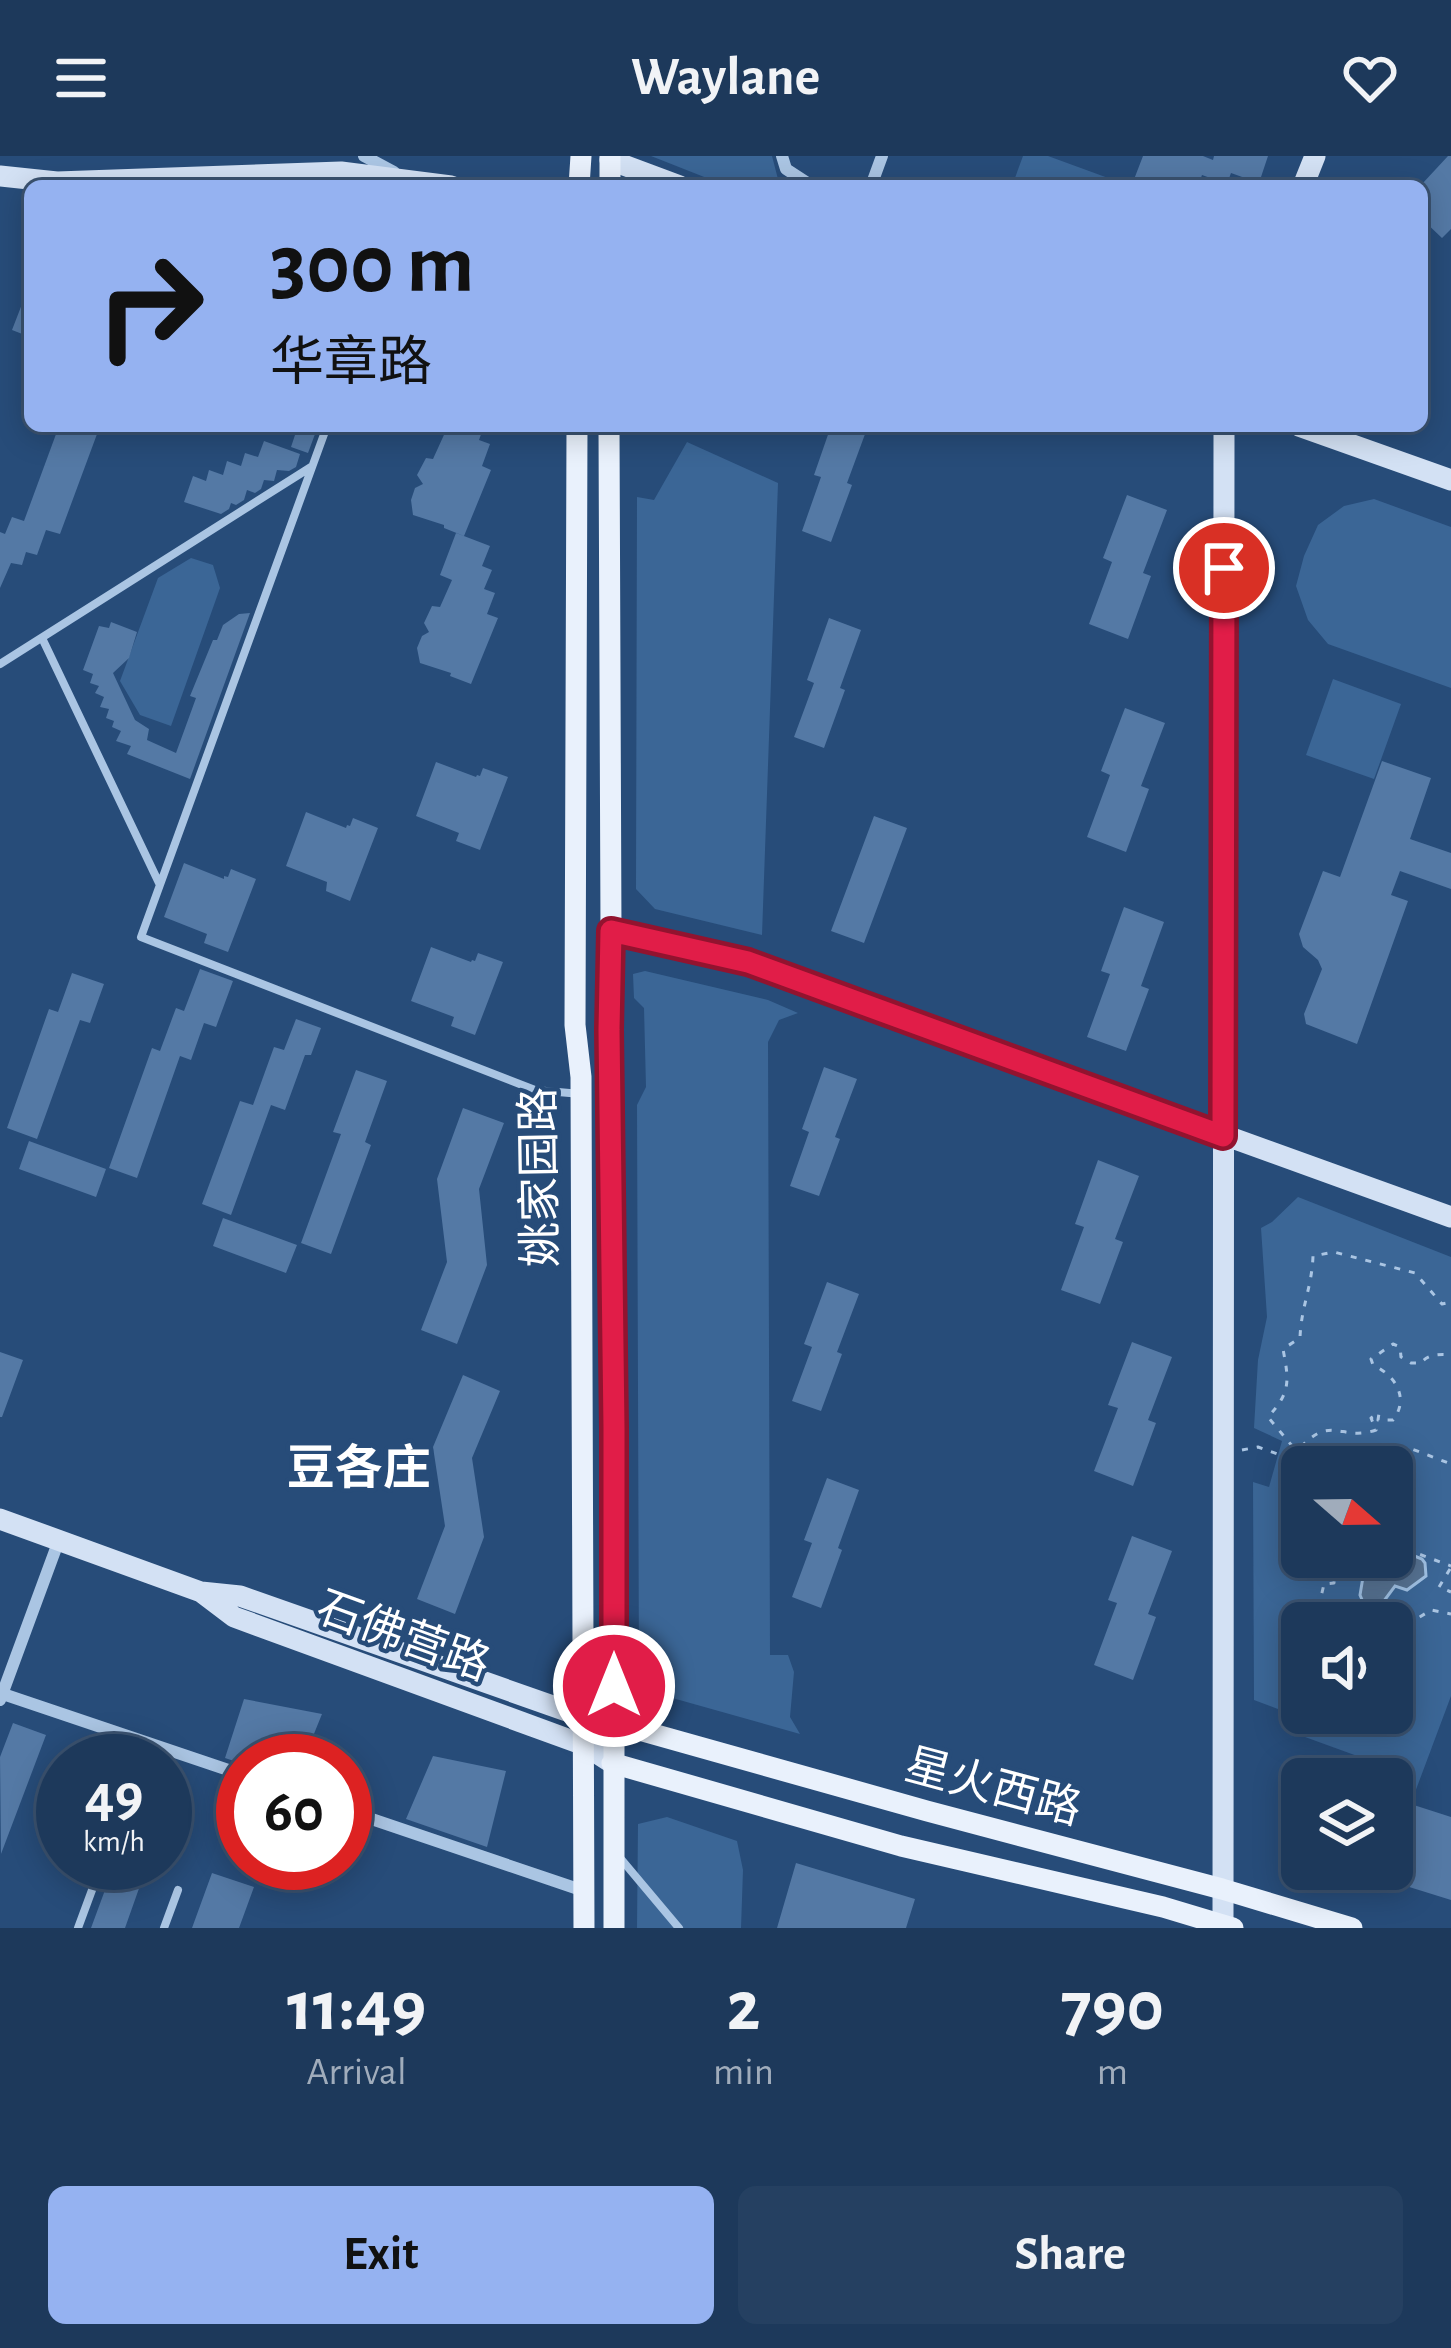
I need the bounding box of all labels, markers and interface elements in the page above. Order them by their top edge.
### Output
icon: menu [48,45,114,111]
icon: heart [1337,45,1403,111]
text: Waylane [631,51,820,105]
text: 300 m [270,224,474,308]
icon: right [72,228,228,384]
text: 华章路 [270,337,432,391]
pin [1173,517,1275,619]
icon: arrive [1191,535,1257,601]
street label: 姚家园路 [514,1087,565,1267]
district label: 豆各庄 [287,1442,431,1494]
north arrow [1281,1446,1413,1578]
map controls [1281,1446,1413,1890]
street label: 石佛营路 [311,1583,496,1689]
button: sound [1281,1602,1413,1734]
position arrow [551,1623,677,1749]
speed limit sign: 60 [216,1734,372,1890]
street label: 星火西路 [900,1741,1086,1833]
button: layers [1281,1758,1413,1890]
text: 49 [84,1767,144,1827]
text: km/h [83,1827,145,1857]
text: 11:49 [287,1971,426,2043]
text: 2 [727,1971,760,2043]
text: 790 [1061,1971,1164,2043]
text: Arrival [306,2053,407,2092]
text: min [713,2053,774,2092]
text: m [1097,2053,1128,2092]
button: Exit [48,2186,714,2324]
button: Share [738,2186,1403,2324]

